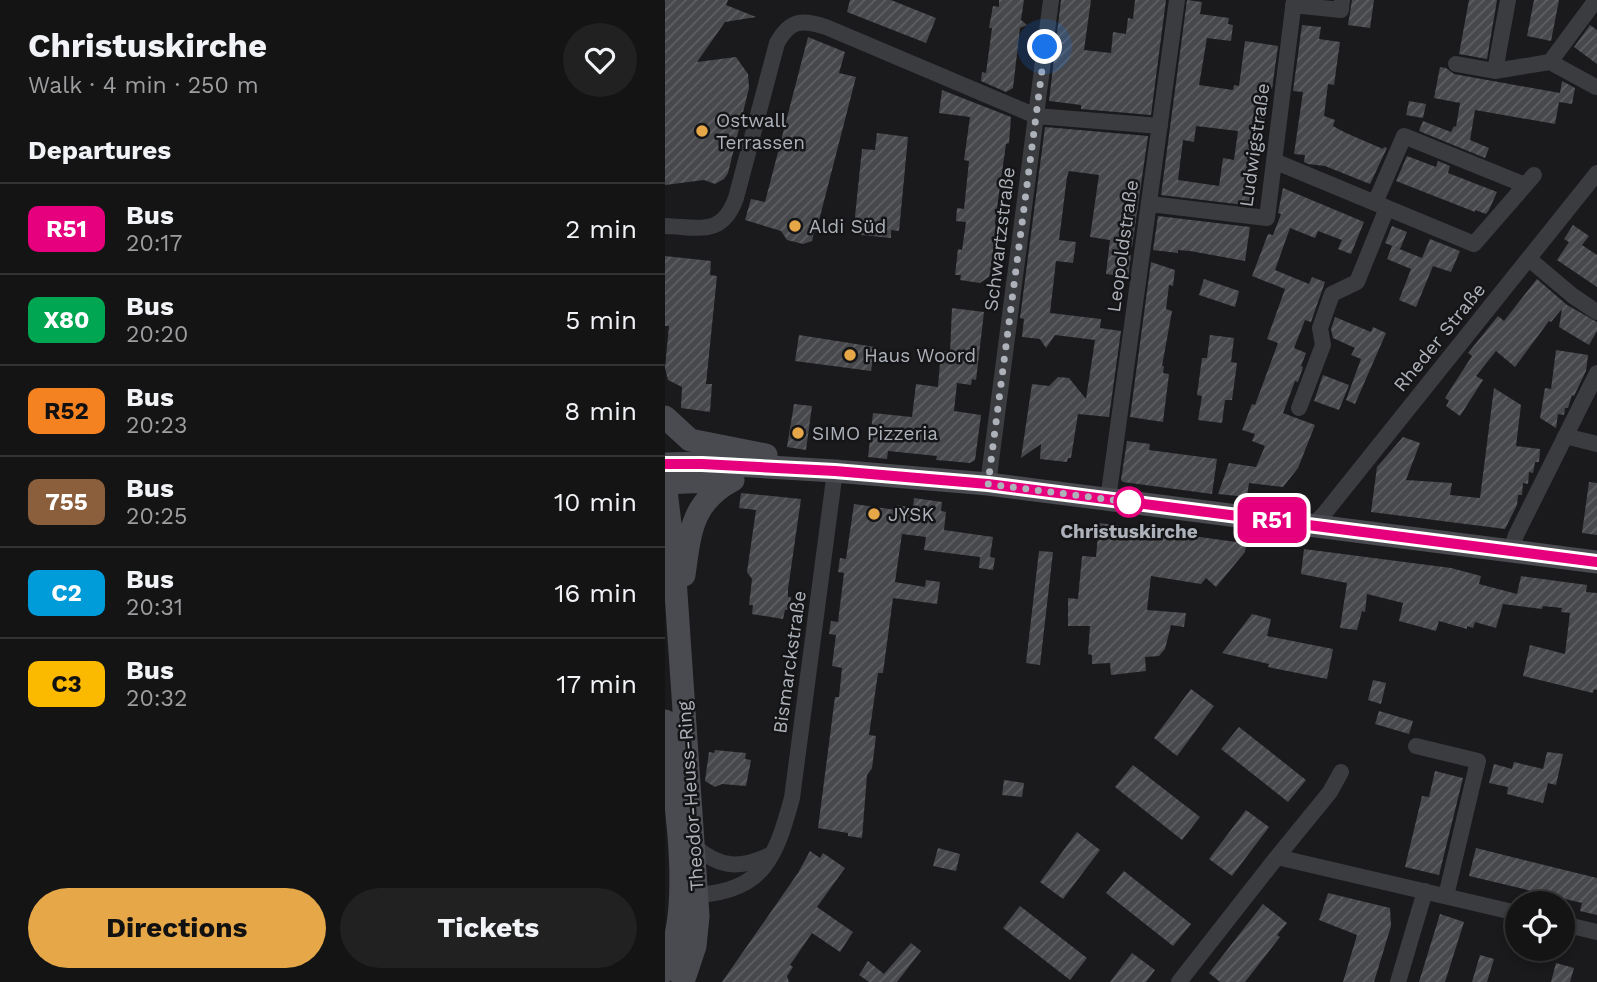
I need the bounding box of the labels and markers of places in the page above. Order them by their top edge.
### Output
place label: Ostwall Terrassen [716,109,805,154]
marker: Ostwall Terrassen [694,123,710,139]
place label: Aldi Süd [809,215,887,238]
marker: Aldi Süd [787,218,803,234]
place label: Haus Woord [864,344,976,367]
marker: Haus Woord [842,347,858,363]
place label: SIMO Pizzeria [812,422,938,445]
marker: SIMO Pizzeria [790,425,806,441]
marker: Christuskirche [1114,487,1144,517]
place label: JYSK [888,503,934,526]
marker: JYSK [866,506,882,522]
place label: Christuskirche [1060,520,1198,543]

